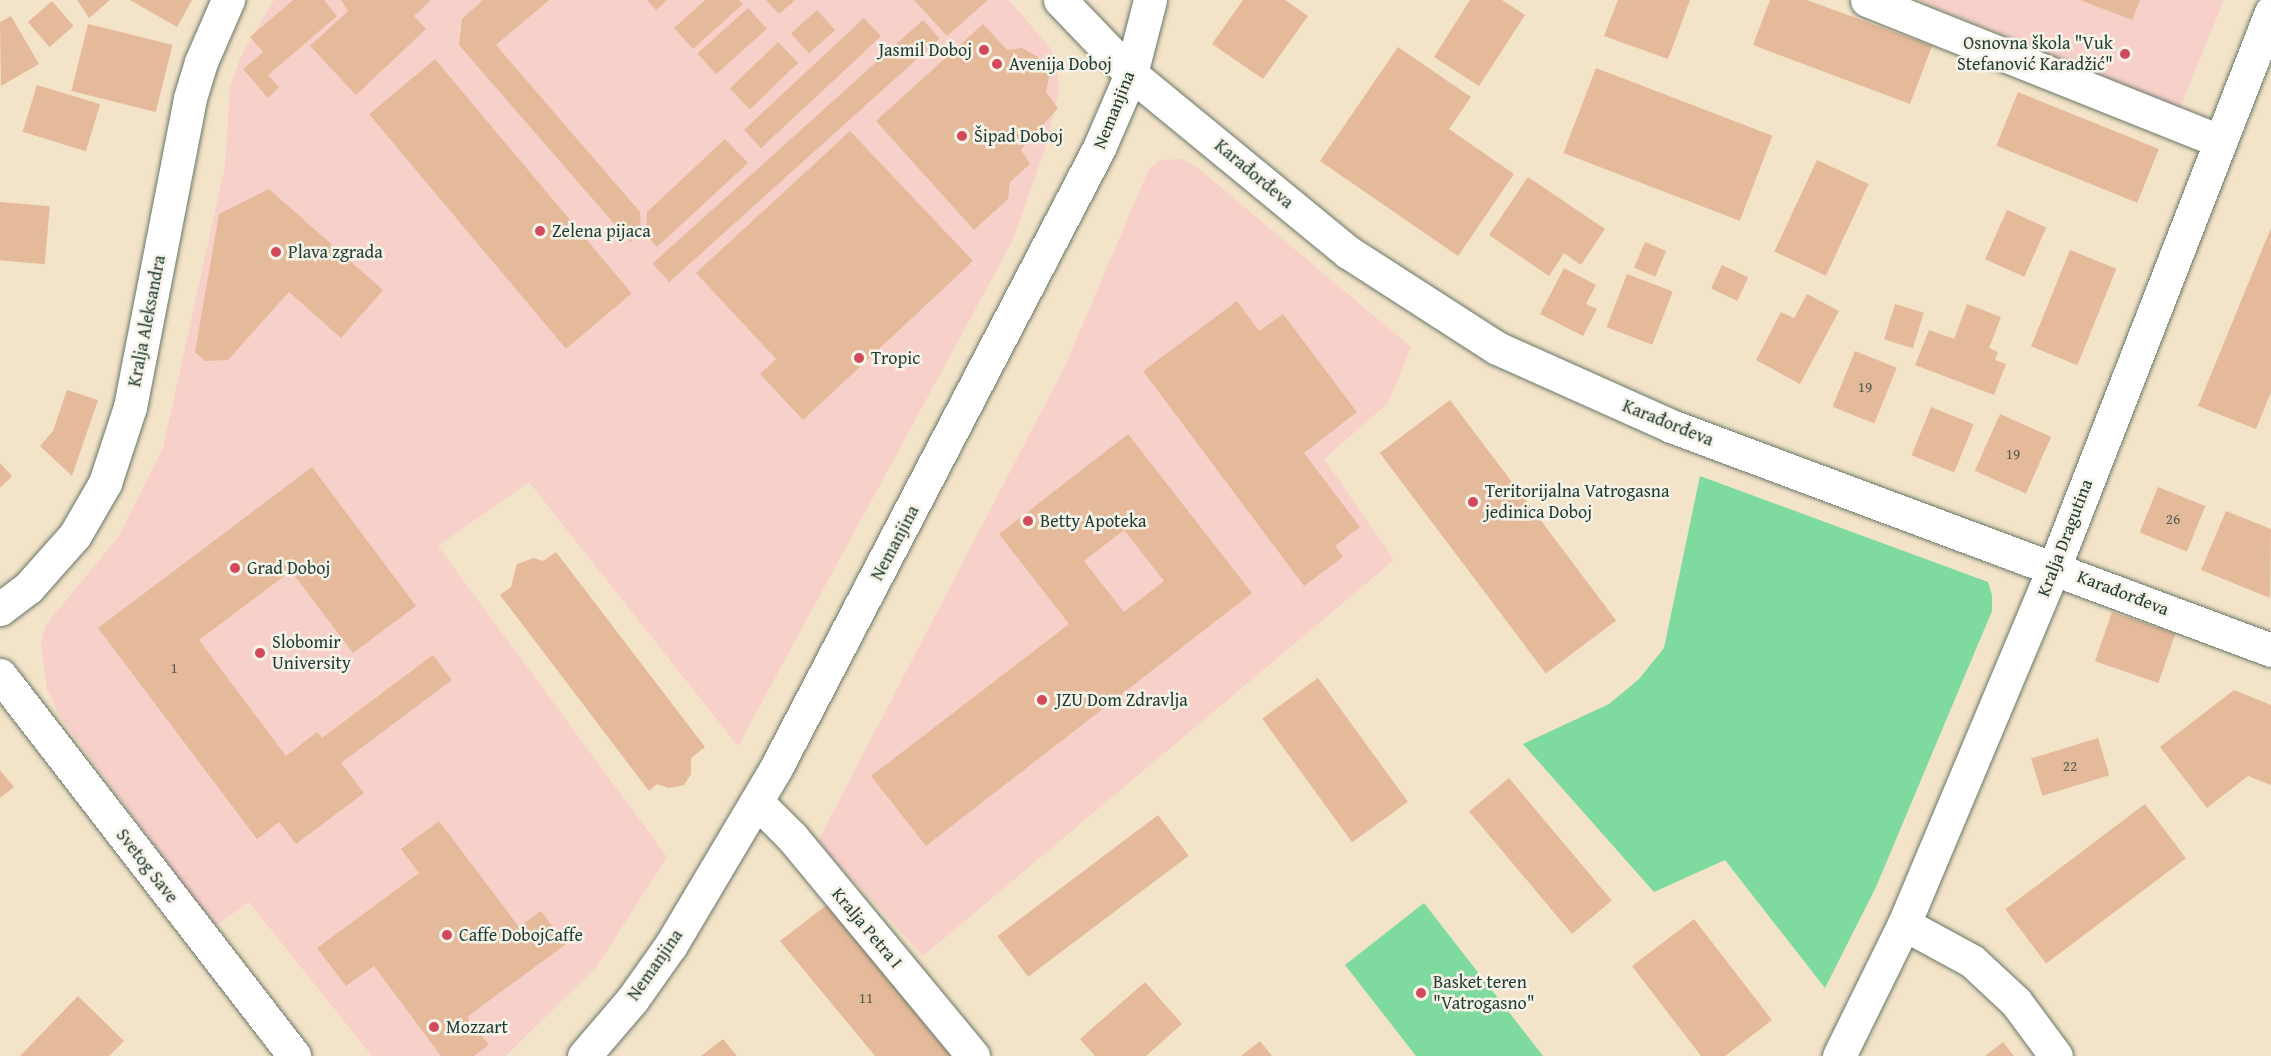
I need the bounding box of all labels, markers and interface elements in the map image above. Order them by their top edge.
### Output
place label: Osnovna škola "Vuk Stefanović Karadžić" [1957,33,2113,76]
place label: Jasmil Doboj [878,39,972,61]
marker: Jasmil Doboj [977,43,991,57]
marker: Osnovna škola "Vuk Stefanović Karadžić" [2118,47,2132,61]
place label: Avenija Doboj [1009,53,1112,75]
marker: Avenija Doboj [990,57,1004,71]
street label: Nemanjina [1089,68,1139,152]
place label: Šipad Doboj [974,125,1063,147]
marker: Šipad Doboj [955,129,969,143]
street label: Karađorđeva [1210,135,1298,213]
place label: Zelena pijaca [552,220,651,242]
marker: Zelena pijaca [533,224,547,238]
place label: Plava zgrada [288,241,383,263]
marker: Plava zgrada [269,245,283,259]
street label: Kralja Aleksandra [124,253,170,389]
place label: Tropic [871,347,920,369]
marker: Tropic [852,351,866,365]
house number: 19 [1858,378,1872,396]
street label: Karađorđeva [1619,395,1717,451]
house number: 19 [2006,445,2020,463]
street label: Kralja Dragutina [2033,476,2097,600]
place label: Teritorijalna Vatrogasna jedinica Doboj [1485,481,1669,524]
marker: Teritorijalna Vatrogasna jedinica Doboj [1466,495,1480,509]
street label: Nemanjina [866,502,924,584]
place label: Betty Apoteka [1040,510,1147,532]
house number: 26 [2166,510,2180,528]
marker: Betty Apoteka [1021,514,1035,528]
place label: Grad Doboj [247,557,330,579]
marker: Grad Doboj [228,561,242,575]
street label: Karađorđeva [2074,566,2172,620]
place label: Slobomir University [272,632,351,674]
marker: Slobomir University [253,646,267,660]
house number: 1 [170,659,178,677]
place label: JZU Dom Zdravlja [1056,689,1188,711]
marker: JZU Dom Zdravlja [1033,691,1051,709]
house number: 22 [2063,757,2077,775]
street label: Svetog Save [111,825,183,907]
street label: Kralja Petra I [827,883,907,973]
place label: Caffe DobojCaffe [459,924,583,946]
street label: Nemanjina [623,925,687,1005]
marker: Caffe DobojCaffe [440,928,454,942]
place label: Basket teren "Vatrogasno" [1433,972,1535,1014]
marker: Basket teren "Vatrogasno" [1414,986,1428,1000]
house number: 11 [859,989,873,1007]
place label: Mozzart [446,1016,508,1038]
marker: Mozzart [427,1020,441,1034]

